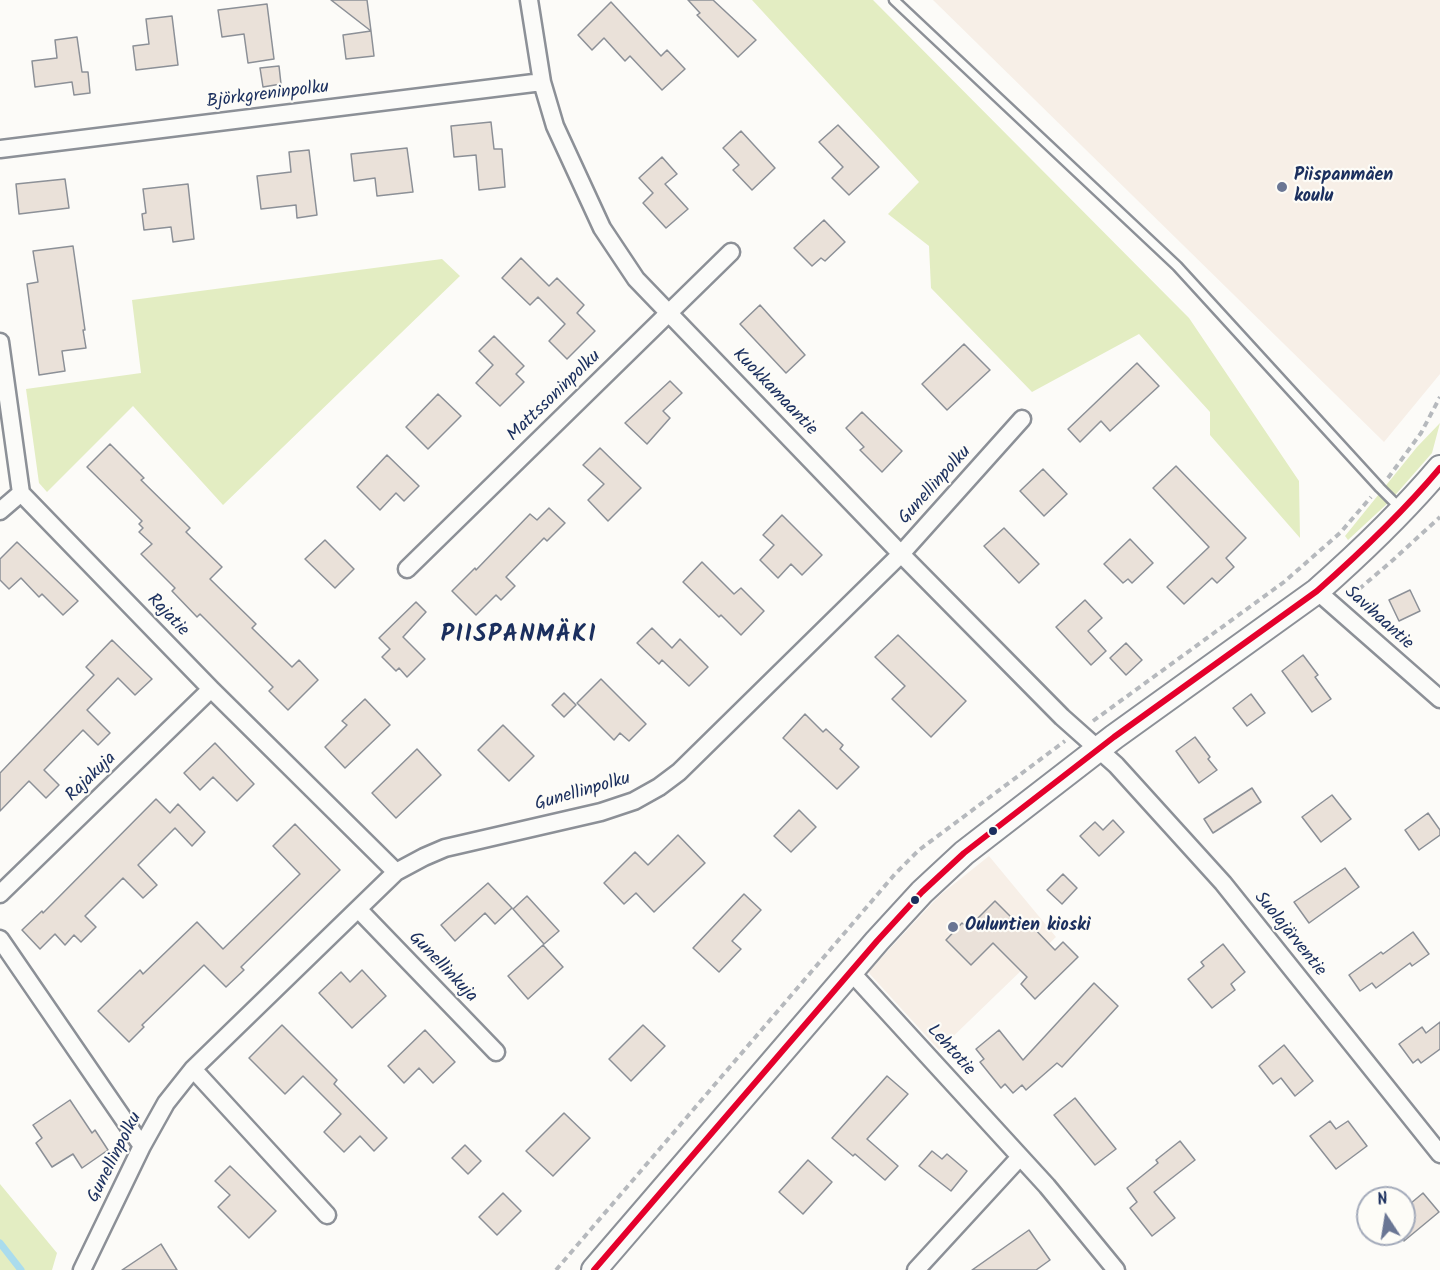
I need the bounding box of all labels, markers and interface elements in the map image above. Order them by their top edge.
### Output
street label: Björkgreninpolku [206,78,330,114]
place label: Piispanmäen koulu [1294,166,1393,208]
marker: Piispanmäen koulu [1275,180,1289,194]
street label: Kuokkamaantie [727,345,821,441]
street label: Mattssoninpolku [504,347,606,447]
street label: Gunellinpolku [895,442,977,530]
street label: Savihaantie [1339,582,1417,656]
street label: Rajatie [141,590,193,642]
district label: PIISPANMÄKI [441,623,597,651]
street label: Rajakuja [62,749,122,807]
street label: Gunellinpolku [533,769,633,817]
unlabelled marker [987,825,999,837]
street label: Suolajärventie [1248,888,1330,982]
unlabelled marker [909,894,921,906]
place label: Ouluntien kioski [965,916,1091,938]
marker: Ouluntien kioski [946,920,960,934]
street label: Gunellinkuja [403,928,481,1008]
street label: Lehtotie [921,1021,979,1081]
street label: Gunellinpolku [84,1109,148,1207]
north arrow [1356,1186,1416,1246]
text: N [1375,1187,1390,1213]

